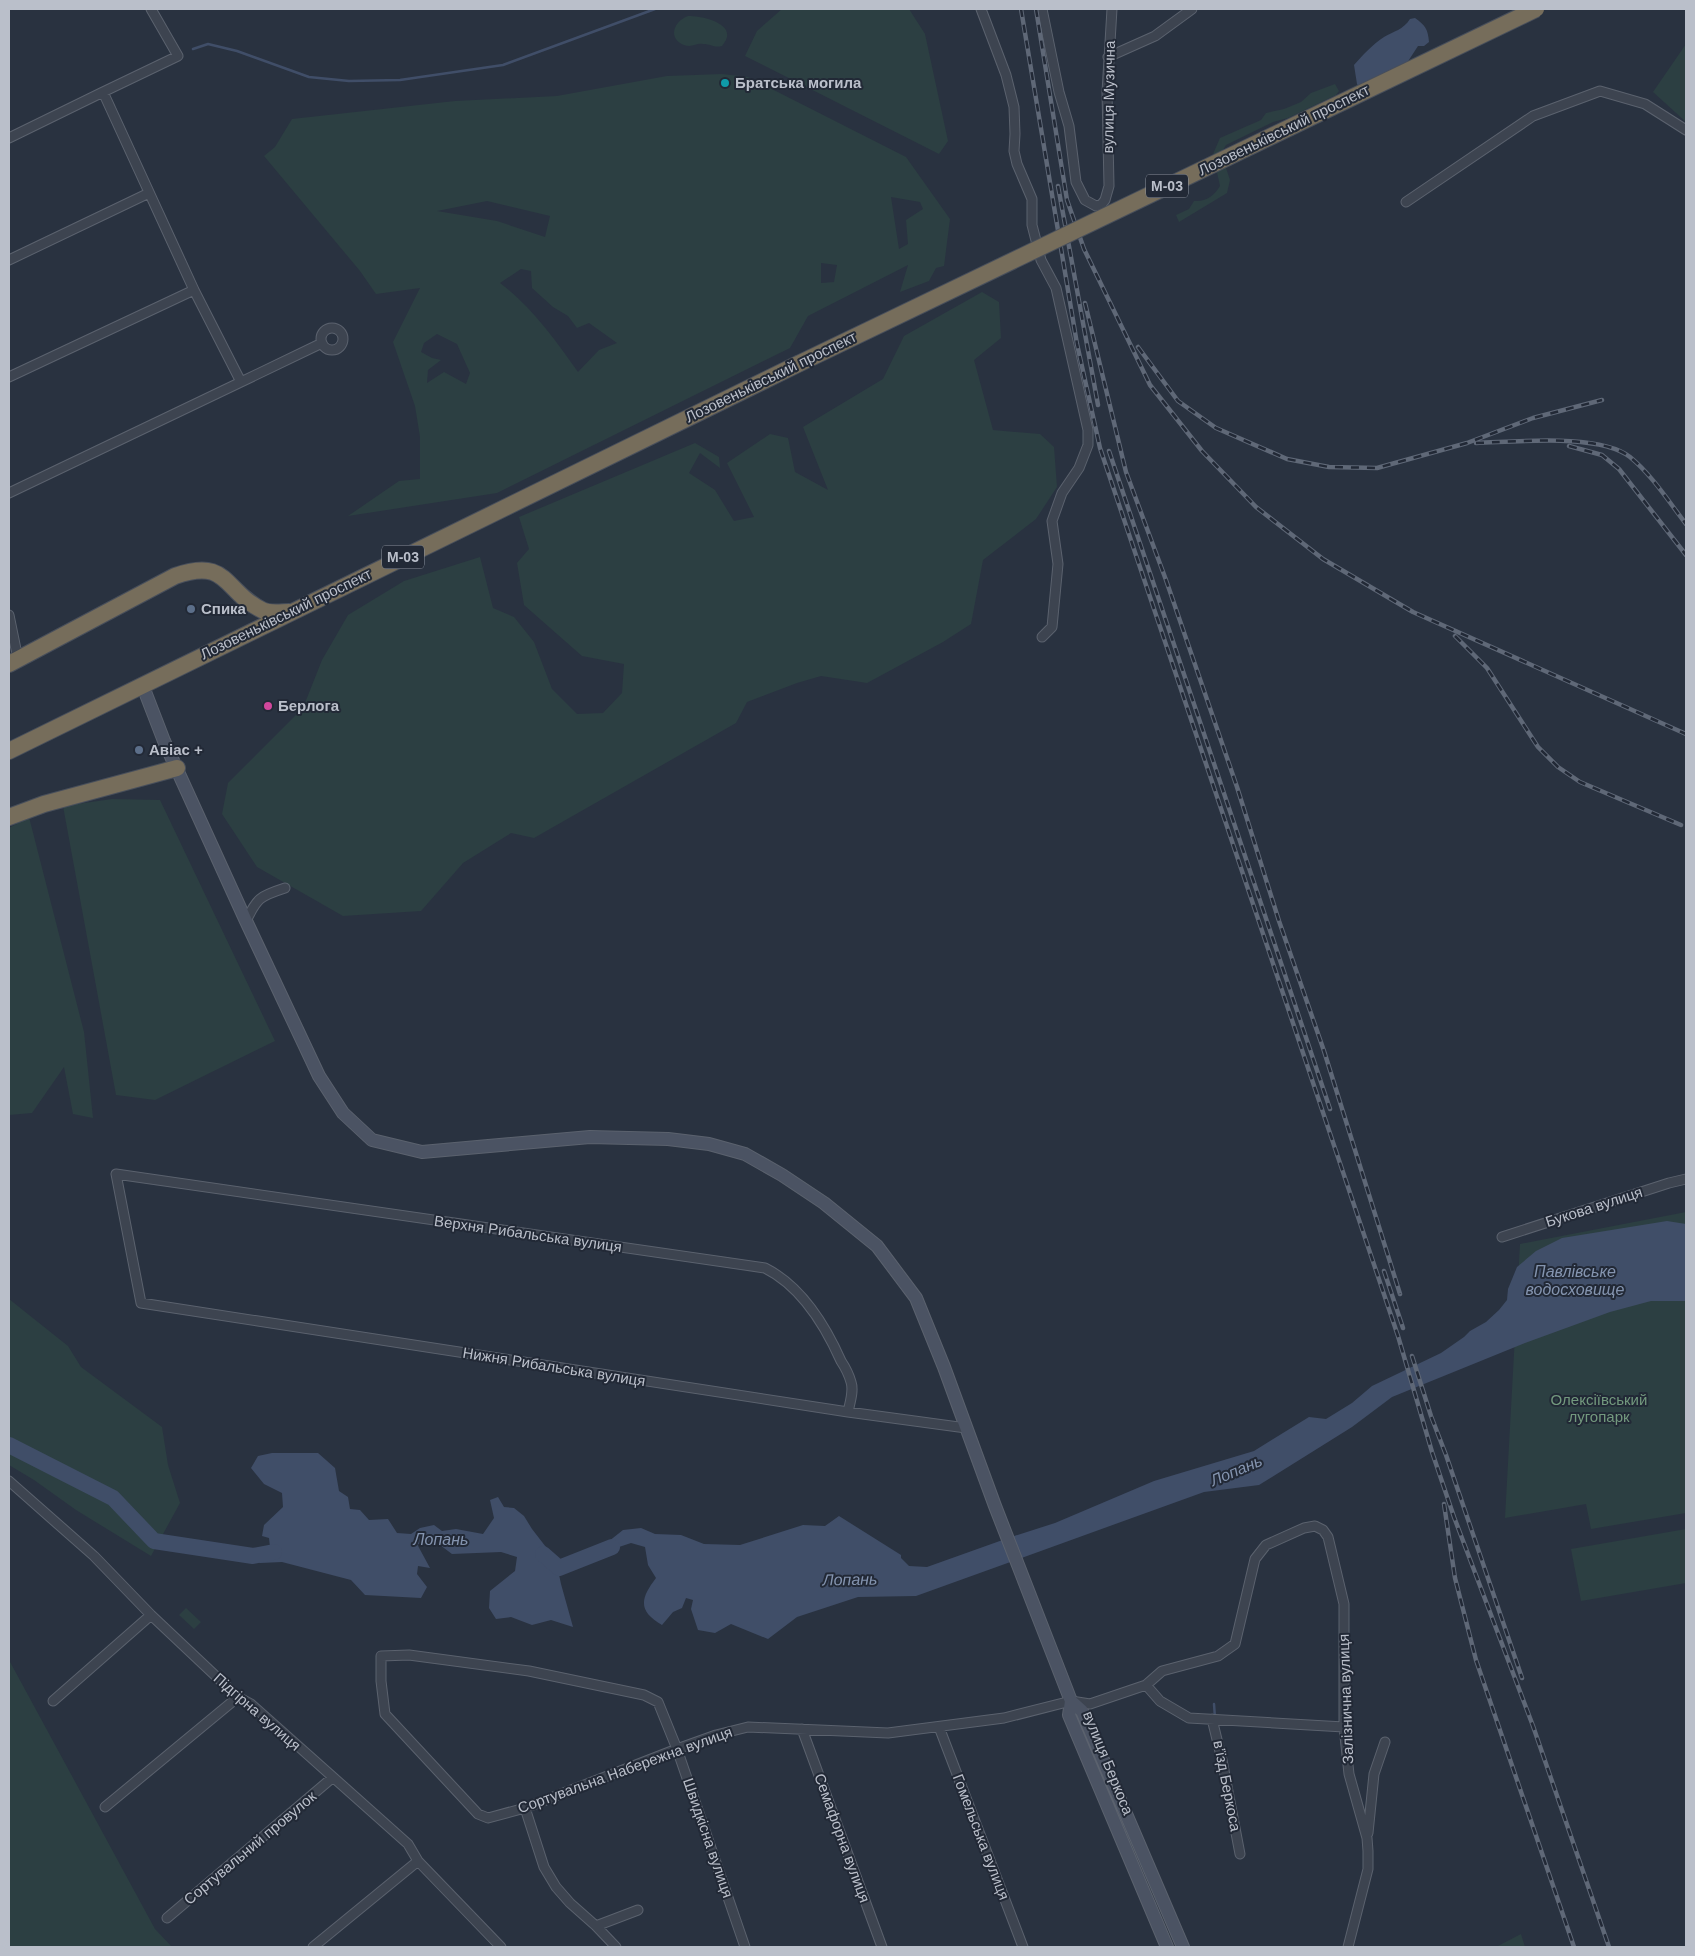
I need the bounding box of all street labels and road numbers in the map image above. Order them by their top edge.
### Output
street label: вулиця Музична [1099,40,1118,153]
street label: Лозовеньківський проспект [1195,81,1372,178]
road number: М-03 [1146,175,1188,198]
street label: Лозовеньківський проспект [682,328,859,425]
road number: М-03 [382,546,424,568]
street label: Лозовеньківський проспект [197,565,374,662]
street label: Букова вулиця [1543,1183,1645,1230]
street label: Верхня Рибальська вулиця [433,1212,623,1255]
street label: Нижня Рибальська вулиця [462,1344,647,1389]
street label: Залізнична вулиця [1335,1634,1356,1764]
street label: Підгірна вулиця [210,1669,304,1754]
street label: вулиця Беркоса [1080,1709,1137,1818]
street label: Сортувальна Набережна вулиця [515,1723,734,1816]
street label: в’їзд Беркоса [1210,1739,1245,1834]
street label: Семафорна вулиця [811,1771,874,1905]
street label: Гомельська вулиця [950,1771,1013,1902]
street label: Швидкісна вулиця [680,1776,737,1900]
street label: Сортувальний провулок [180,1787,319,1908]

